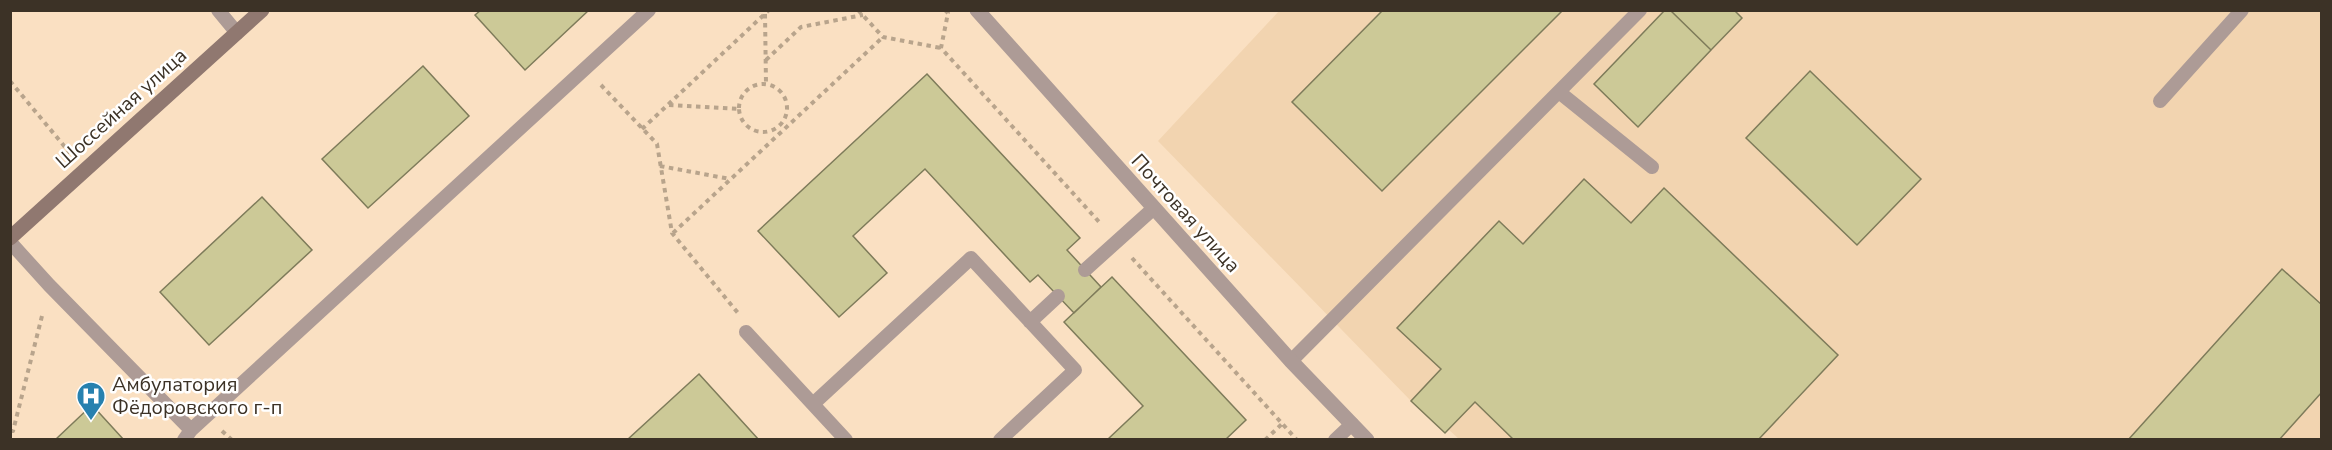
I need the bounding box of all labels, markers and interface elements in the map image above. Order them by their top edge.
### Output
street label: Шоссейная улица [50,42,193,175]
street label: Почтовая улица [1125,148,1246,279]
place label: Амбулатория Фёдоровского г-п [112,371,282,421]
hospital icon: Амбулатория Фёдоровского г-п [75,380,107,422]

